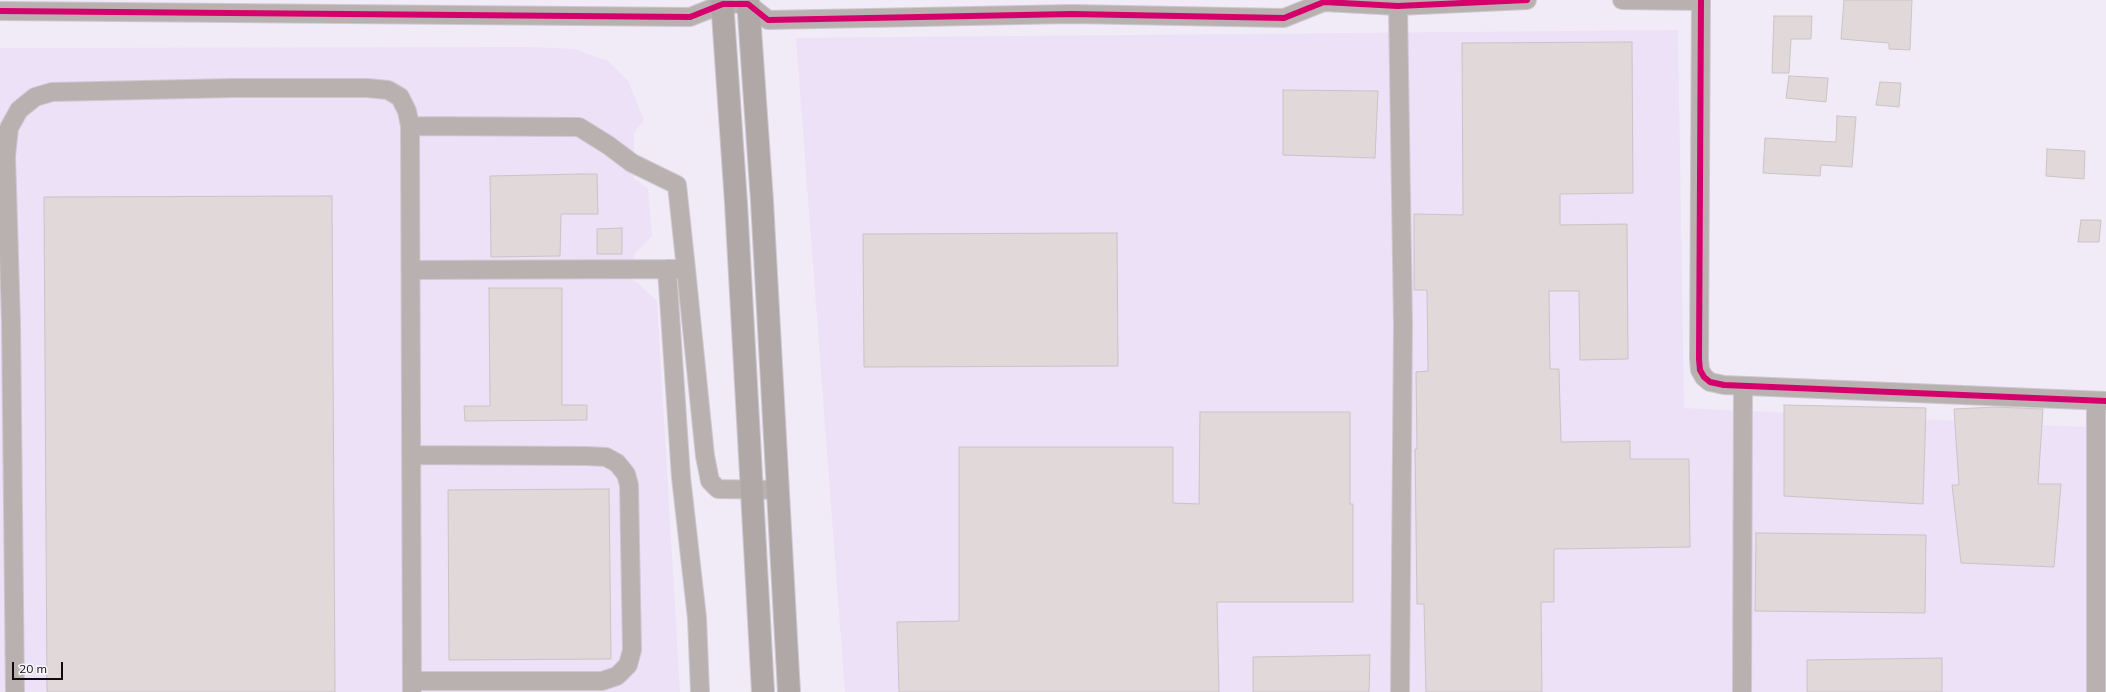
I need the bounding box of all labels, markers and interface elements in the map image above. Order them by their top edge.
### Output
scale bar [14,654,65,680]
text: 20 m [19,661,47,676]

